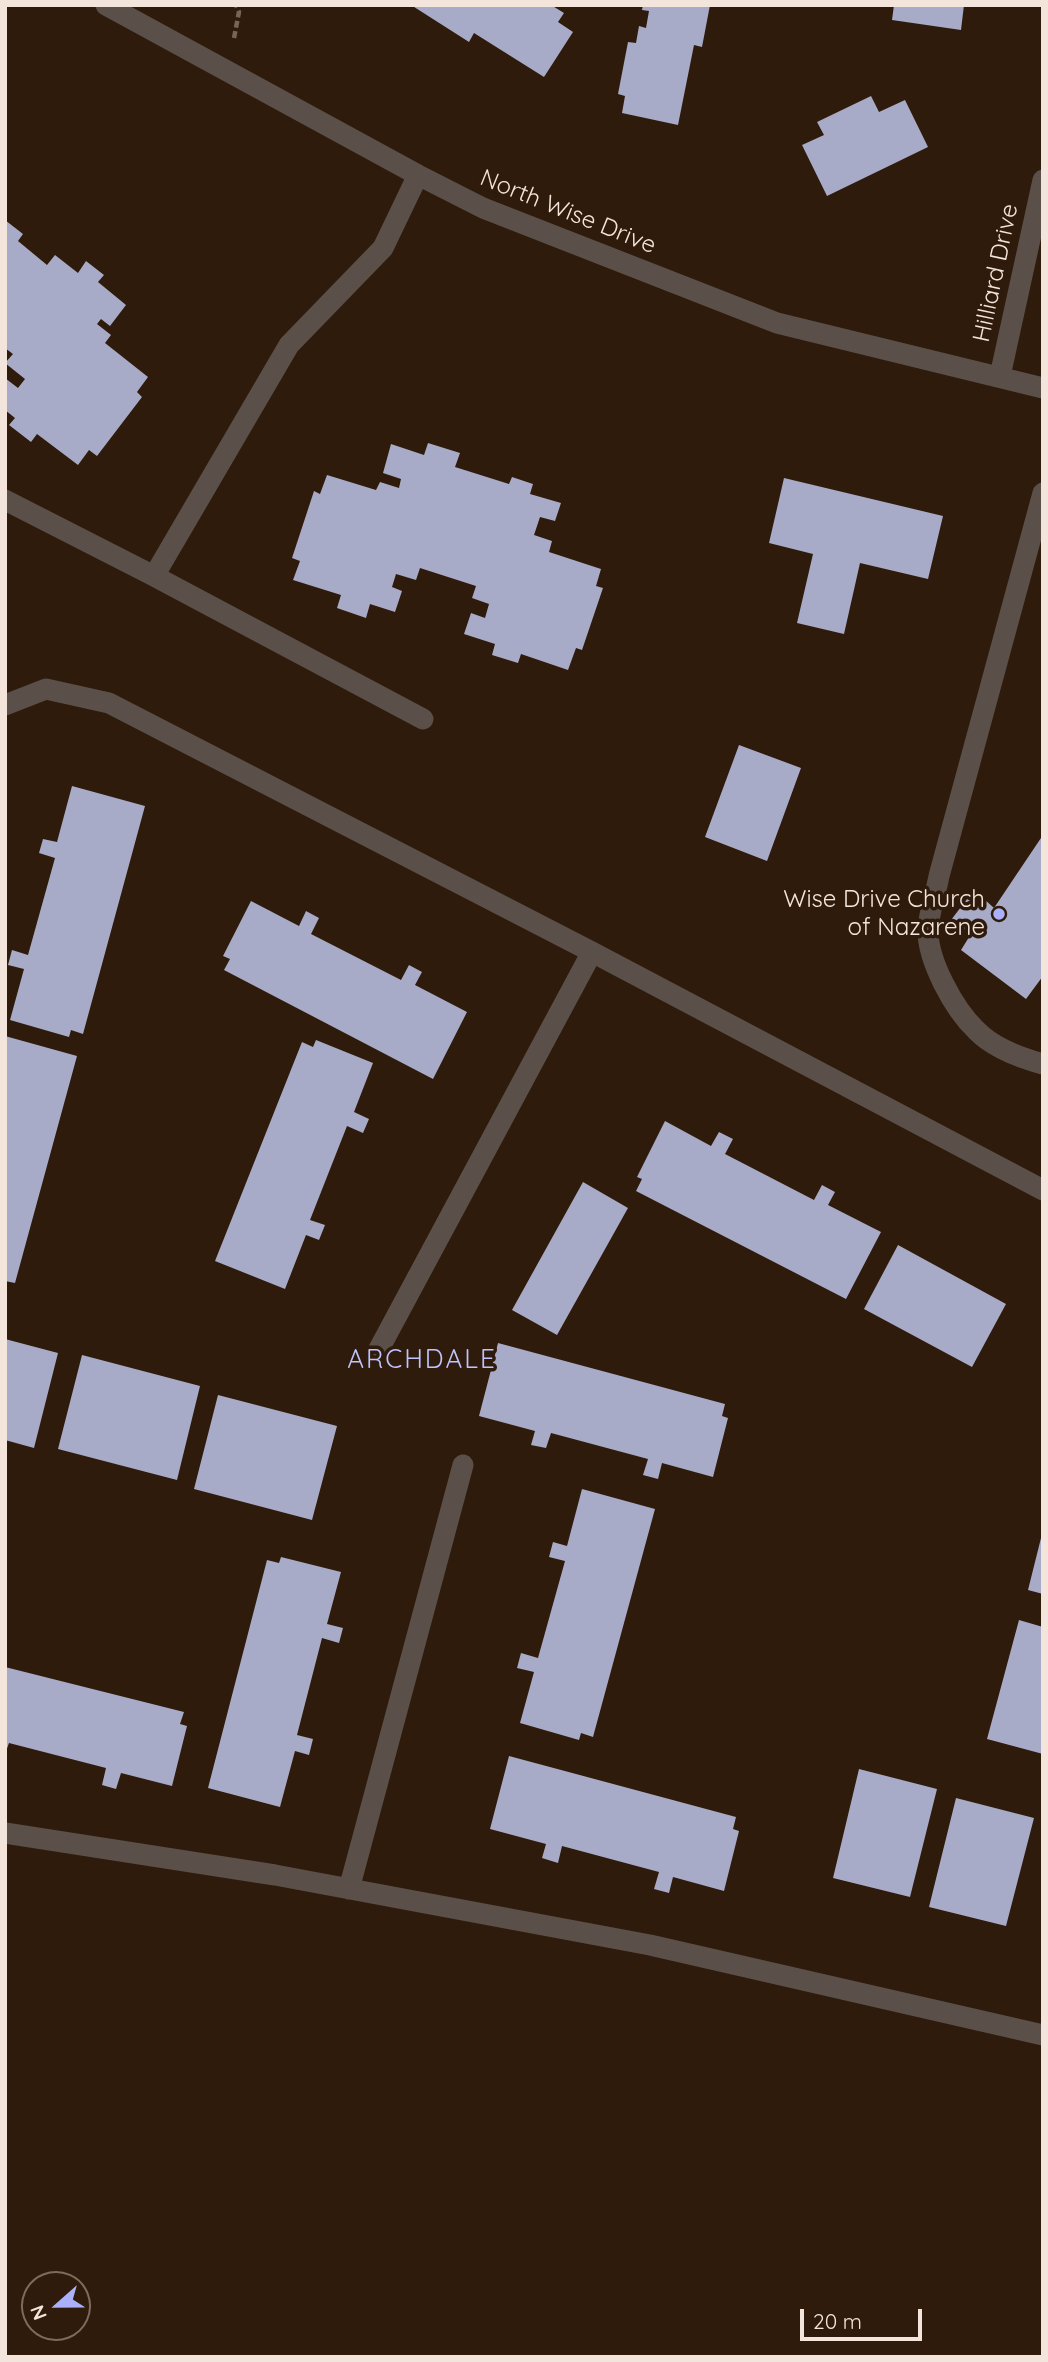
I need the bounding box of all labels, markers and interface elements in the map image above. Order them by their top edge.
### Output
street label: North Wise Drive [476,164,660,260]
street label: Hilliard Drive [967,201,1025,345]
place label: Wise Drive Church of Nazarene [783,886,985,942]
marker: Wise Drive Church of Nazarene [991,906,1007,922]
district label: ARCHDALE [348,1344,496,1376]
north arrow [21,2271,91,2341]
scale bar [803,2296,926,2340]
text: N [25,2302,52,2324]
text: 20 m [813,2308,862,2334]

